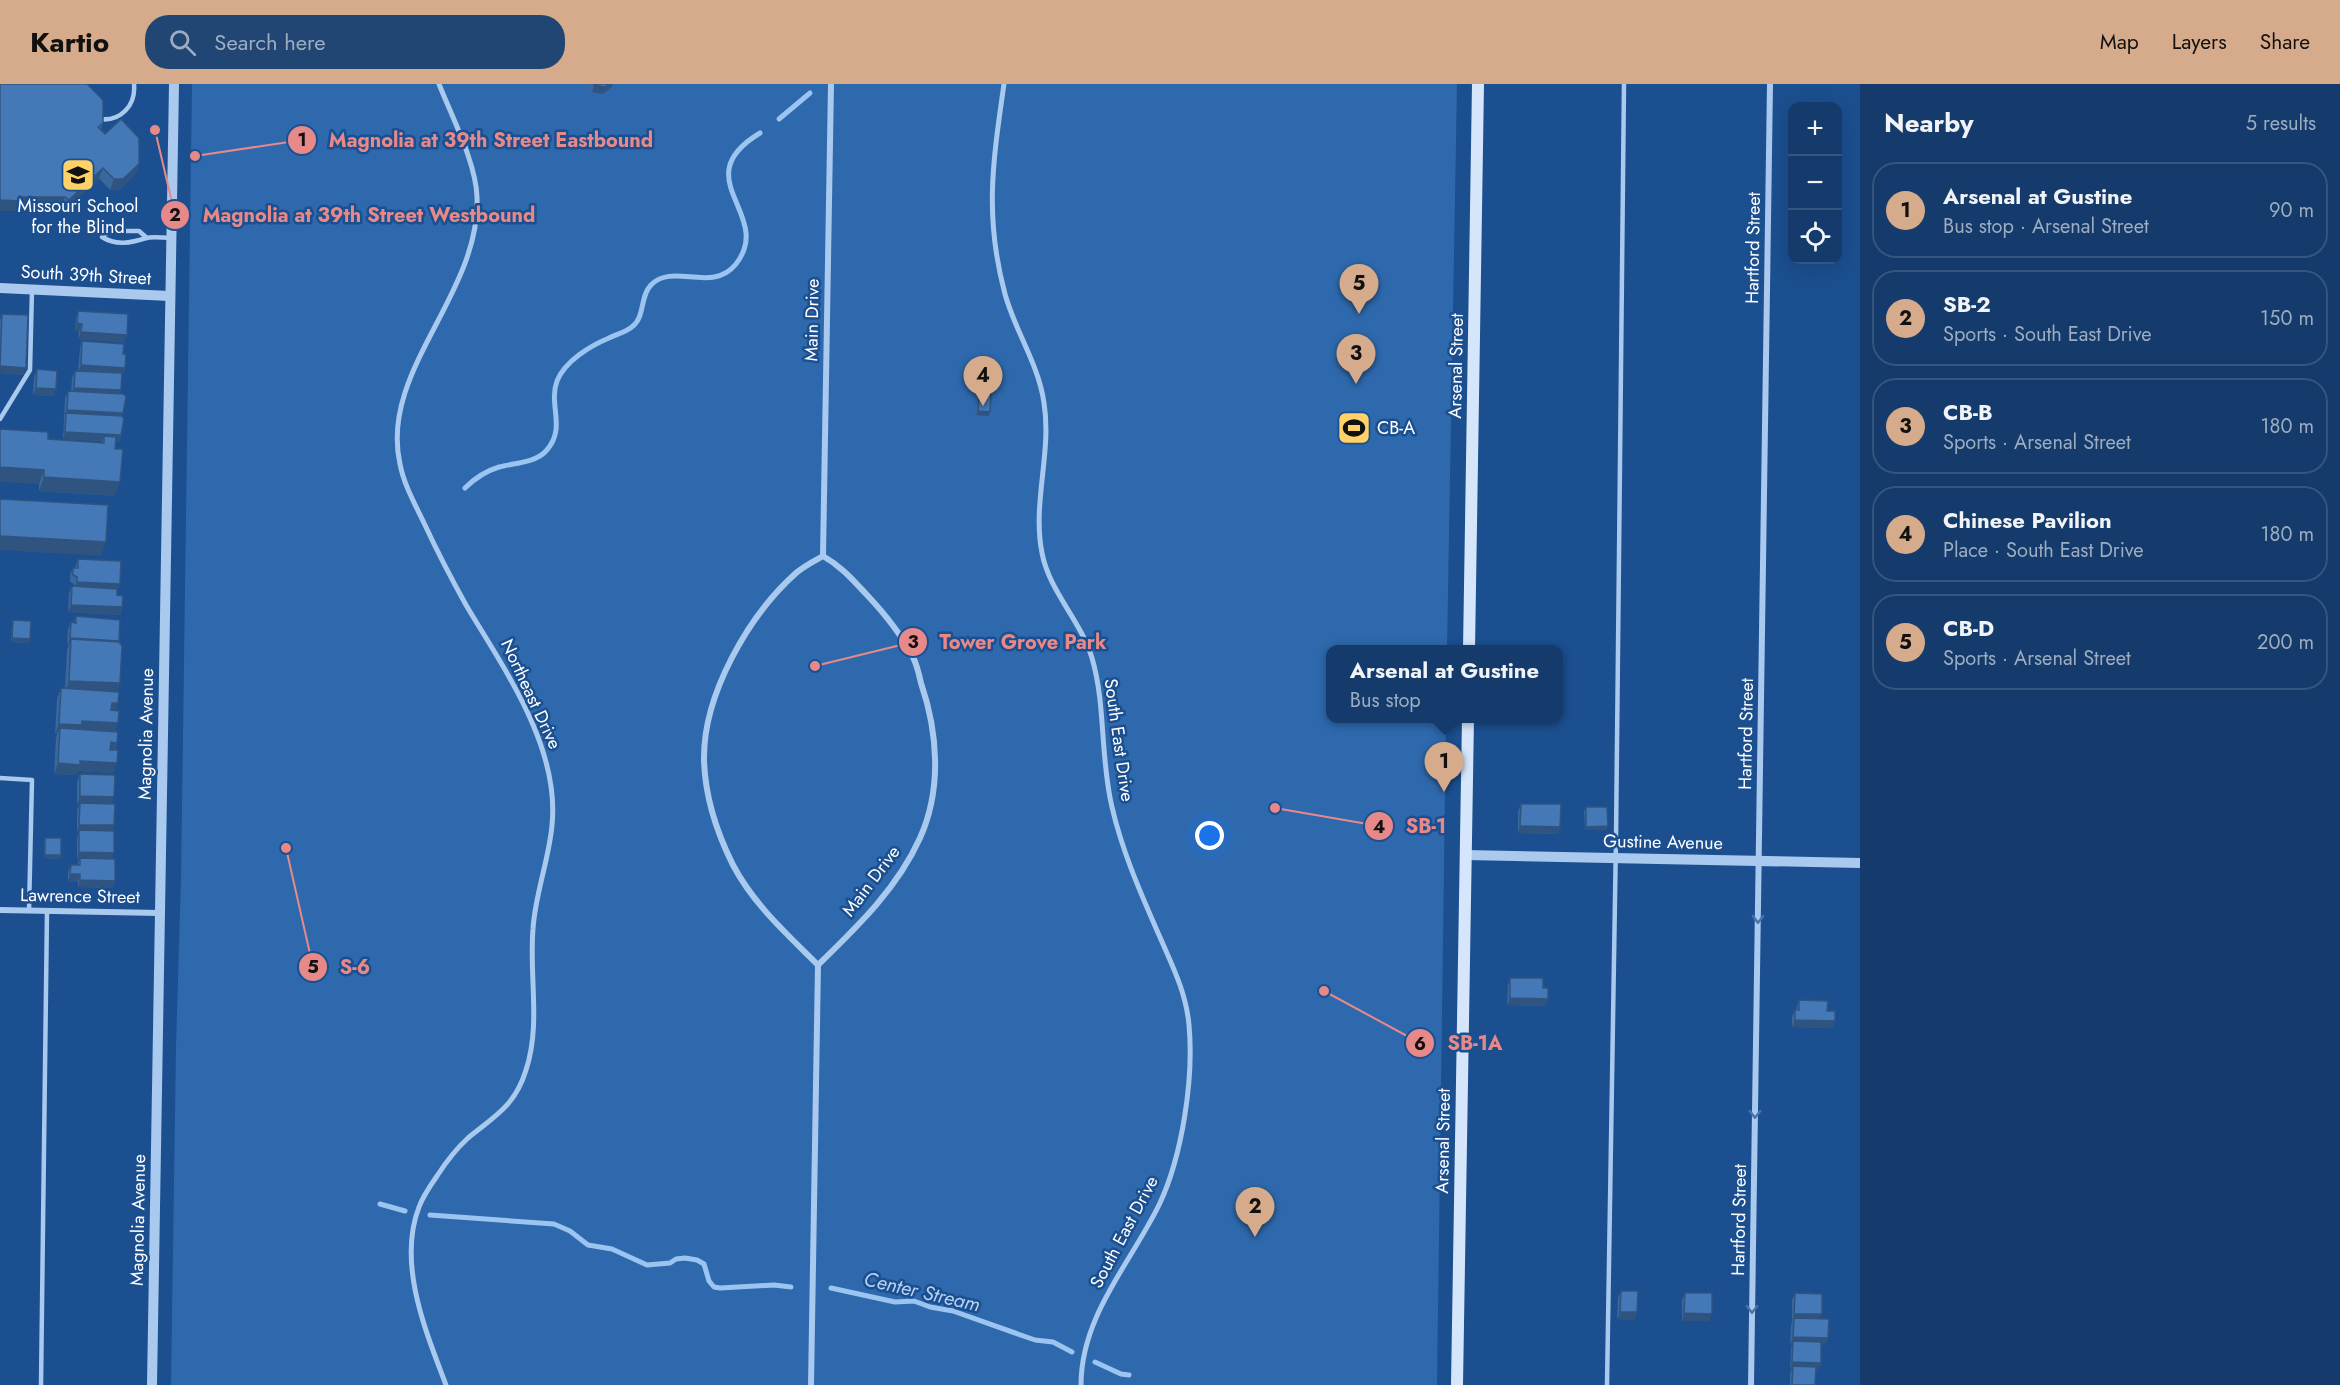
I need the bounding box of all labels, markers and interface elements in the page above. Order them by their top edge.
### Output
search box [145,15,565,69]
text: Kartio [30,22,109,63]
icon: search [166,26,199,59]
text: Search here [214,26,326,58]
text: Map [2100,27,2139,57]
text: Layers [2172,27,2227,57]
text: Share [2260,27,2310,57]
map controls [1788,102,1842,264]
button: + [1788,102,1842,156]
text: Nearby [1884,104,1973,142]
text: 5 results [2246,109,2316,138]
callout: Magnolia at 39th Street Eastbound [287,121,665,159]
text: Magnolia at 39th Street Eastbound [329,126,653,155]
text: 1 [297,127,307,153]
button: − [1788,156,1842,210]
school or university icon: Missouri School for the Blind [60,157,96,193]
text: Arsenal at Gustine [1943,180,2132,212]
street label: Hartford Street [1739,191,1767,304]
place label: Missouri School for the Blind [17,193,139,240]
callout: Magnolia at 39th Street Westbound [160,196,547,234]
text: 1 [1900,196,1911,225]
text: 90 m [2269,196,2314,225]
text: Magnolia at 39th Street Westbound [203,201,535,230]
text: 2 [169,202,181,228]
button: locate [1788,210,1842,264]
text: Bus stop · Arsenal Street [1943,212,2149,241]
street label: South 39th Street [20,259,153,291]
pin: 5 [1340,264,1378,314]
street label: Main Drive [798,278,826,362]
text: SB-2 [1943,288,1991,320]
text: 2 [1899,304,1912,333]
text: 150 m [2260,304,2314,333]
street label: Arsenal Street [1442,313,1470,419]
text: Sports · South East Drive [1943,320,2152,349]
pin: 3 [1336,334,1376,384]
pin: 4 [964,356,1002,406]
text: CB-B [1943,396,1993,428]
sports icon: CB-A [1336,410,1372,446]
text: 3 [1899,412,1912,441]
text: 180 m [2260,412,2314,441]
place label: CB-A [1377,415,1415,441]
text: Sports · Arsenal Street [1943,428,2131,457]
text: Chinese Pavilion [1943,504,2112,536]
text: 4 [1899,520,1912,549]
text: 180 m [2260,520,2314,549]
text: Place · South East Drive [1943,536,2144,565]
text: CB-D [1943,612,1994,644]
callout: Tower Grove Park [898,623,1119,661]
text: Tower Grove Park [939,628,1107,657]
text: 5 [1899,628,1912,657]
text: 200 m [2257,628,2314,657]
text: 3 [907,629,919,655]
street label: Northeast Drive [494,635,568,753]
text: Sports · Arsenal Street [1943,644,2131,673]
popup [1326,645,1563,723]
text: Arsenal at Gustine [1350,654,1539,686]
street label: Magnolia Avenue [132,668,160,800]
street label: South East Drive [1098,677,1140,803]
street label: Hartford Street [1732,677,1760,790]
text: Bus stop [1350,686,1421,715]
pin: 1 [1424,742,1464,792]
callout: SB-1 [1364,807,1458,845]
text: SB-1 [1406,812,1446,841]
text: 4 [1373,814,1385,840]
your location [1195,821,1224,850]
street label: Gustine Avenue [1603,828,1723,856]
street label: Main Drive [836,840,906,922]
street label: Lawrence Street [20,882,141,910]
one-way arrow [1752,915,1764,924]
callout: S-6 [298,948,382,986]
text: S-6 [340,953,370,982]
text: 5 [307,954,319,980]
callout: SB-1A [1405,1024,1514,1062]
text: SB-1A [1447,1029,1503,1058]
text: 6 [1414,1031,1426,1057]
street label: Arsenal Street [1429,1088,1457,1194]
one-way arrow [1749,1110,1761,1119]
street label: Magnolia Avenue [124,1154,152,1286]
street label: Hartford Street [1725,1163,1753,1276]
street label: South East Drive [1083,1171,1165,1293]
pin: 2 [1236,1188,1274,1237]
water label: Center Stream [861,1265,983,1319]
one-way arrow [1746,1305,1759,1314]

